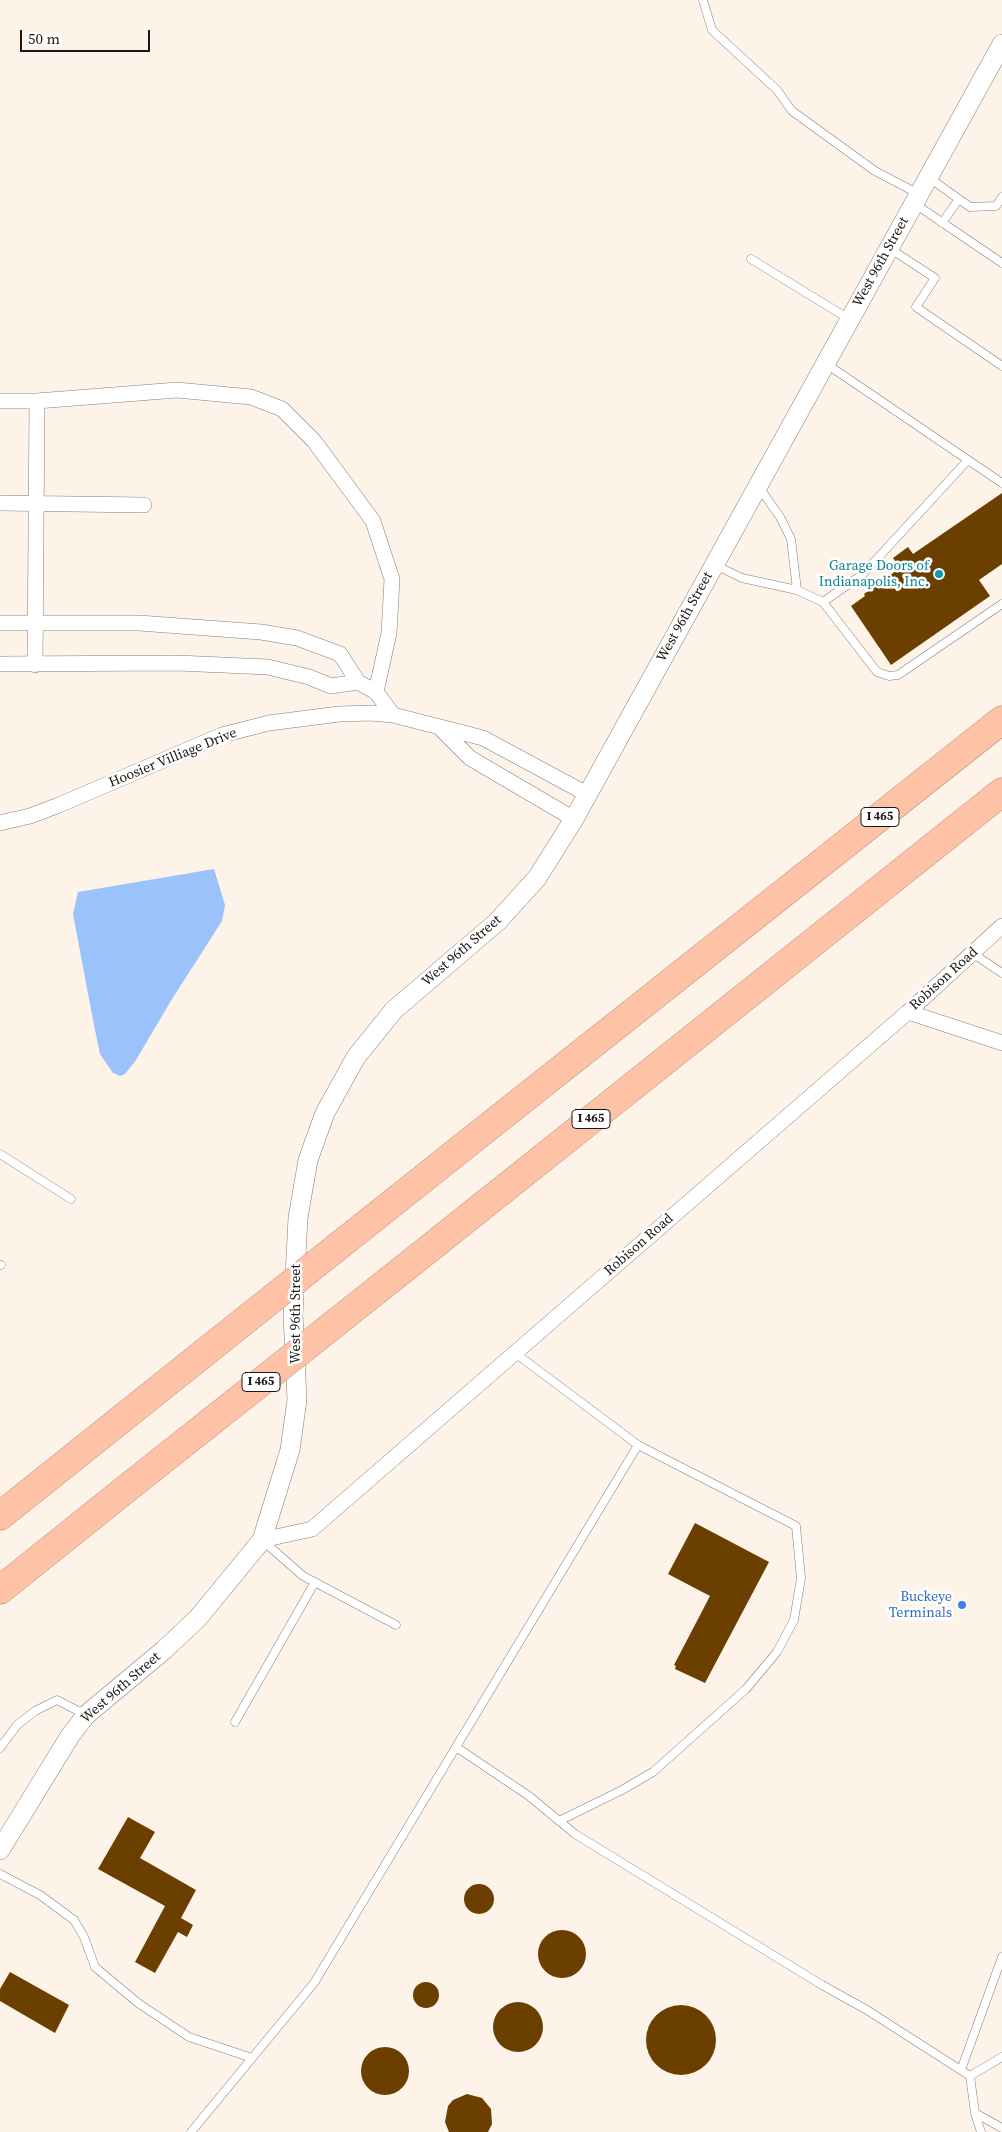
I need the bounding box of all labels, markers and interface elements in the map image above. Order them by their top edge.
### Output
scale bar [22,20,152,52]
text: 50 m [28,28,60,49]
street label: West 96th Street [849,214,913,310]
place label: Garage Doors of Indianapolis, Inc. [819,558,929,590]
marker: Garage Doors of Indianapolis, Inc. [933,568,945,580]
street label: West 96th Street [653,569,717,665]
street label: Hoosier Villiage Drive [107,725,239,791]
road number: I 465 [861,808,899,826]
street label: West 96th Street [419,912,505,990]
street label: Robison Road [906,944,982,1014]
road number: I 465 [572,1110,610,1128]
street label: Robison Road [601,1210,677,1280]
street label: West 96th Street [288,1264,304,1364]
road number: I 465 [242,1372,280,1391]
place label: Buckeye Terminals [889,1589,952,1621]
marker: Buckeye Terminals [956,1599,968,1611]
street label: West 96th Street [78,1649,164,1727]

